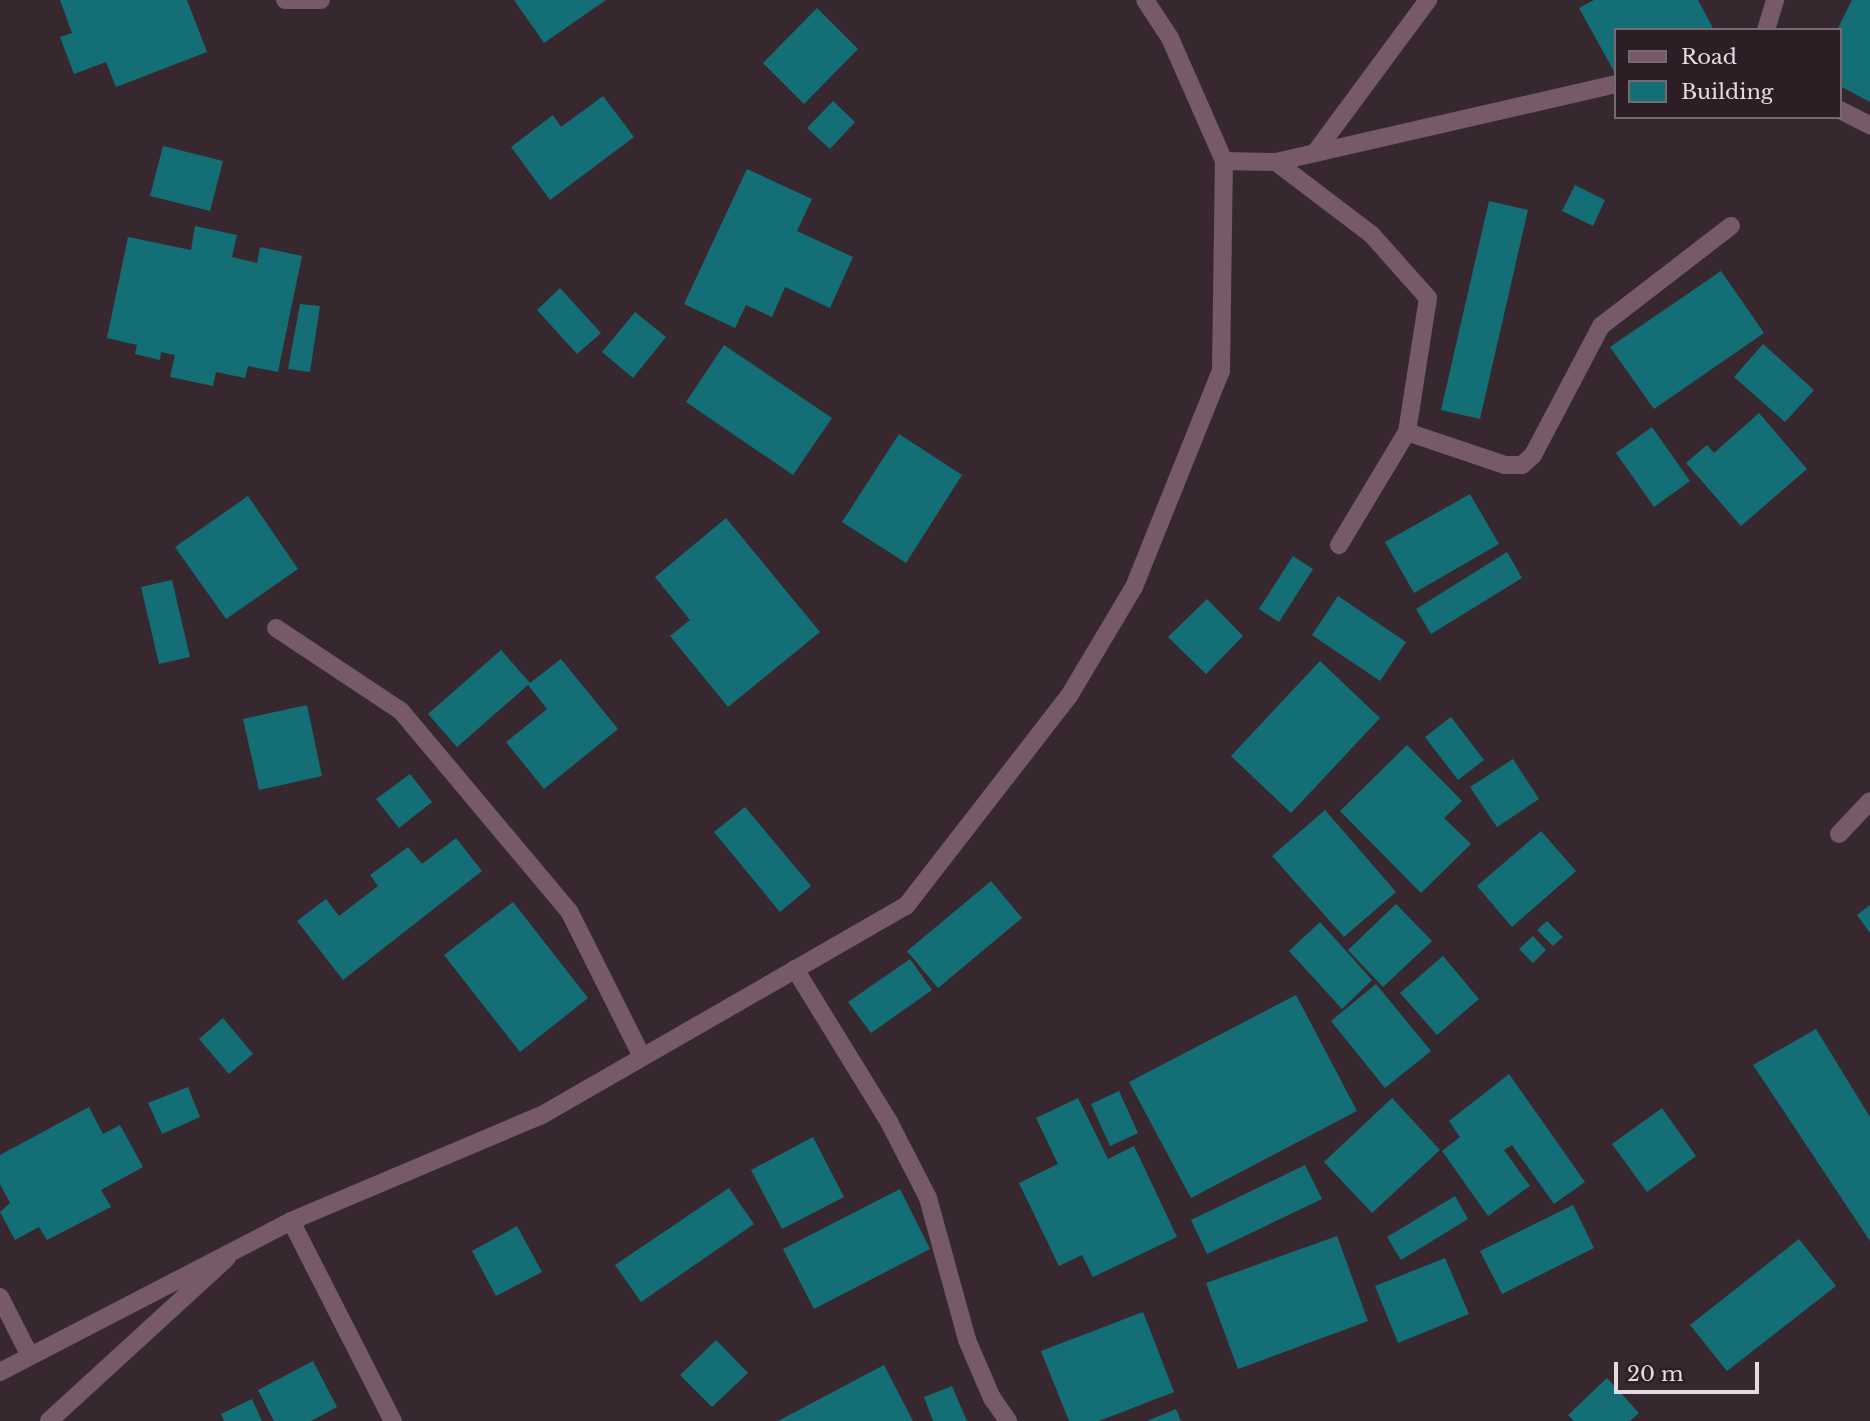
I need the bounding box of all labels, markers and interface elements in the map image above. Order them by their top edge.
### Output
legend [1615,28,1842,119]
text: Road [1681,44,1737,70]
text: Building [1681,79,1773,105]
scale bar [1618,1348,1763,1392]
text: 20 m [1627,1361,1684,1387]

